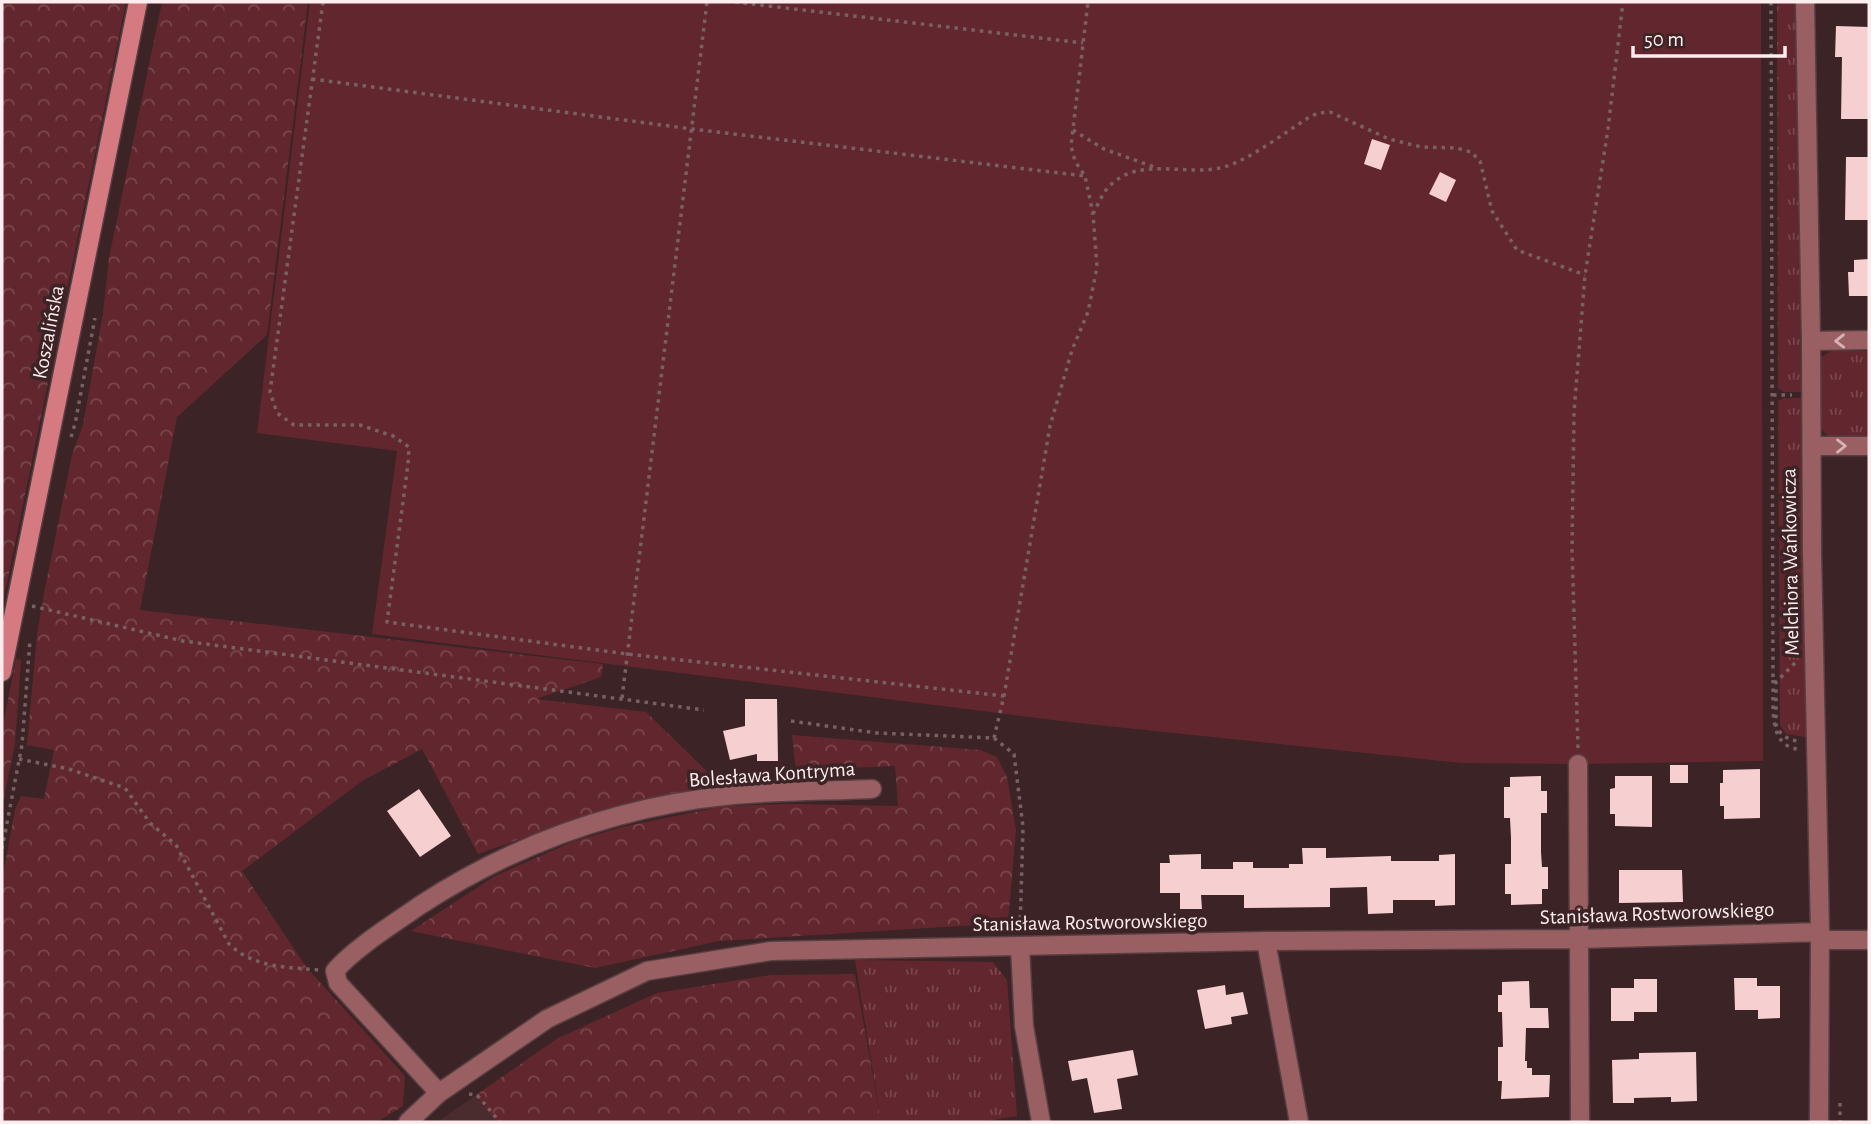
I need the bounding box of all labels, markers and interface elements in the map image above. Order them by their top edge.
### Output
scale bar [1633,14,1785,58]
text: 50 m [1644,29,1684,50]
street label: Koszalińska [29,283,68,381]
one-way arrow [1834,333,1845,349]
one-way arrow [1836,438,1846,454]
street label: Melchiora Wańkowicza [1778,468,1803,656]
street label: Bolesława Kontryma [688,758,856,791]
street label: Stanisława Rostworowskiego [1539,899,1775,928]
street label: Stanisława Rostworowskiego [972,910,1208,935]

